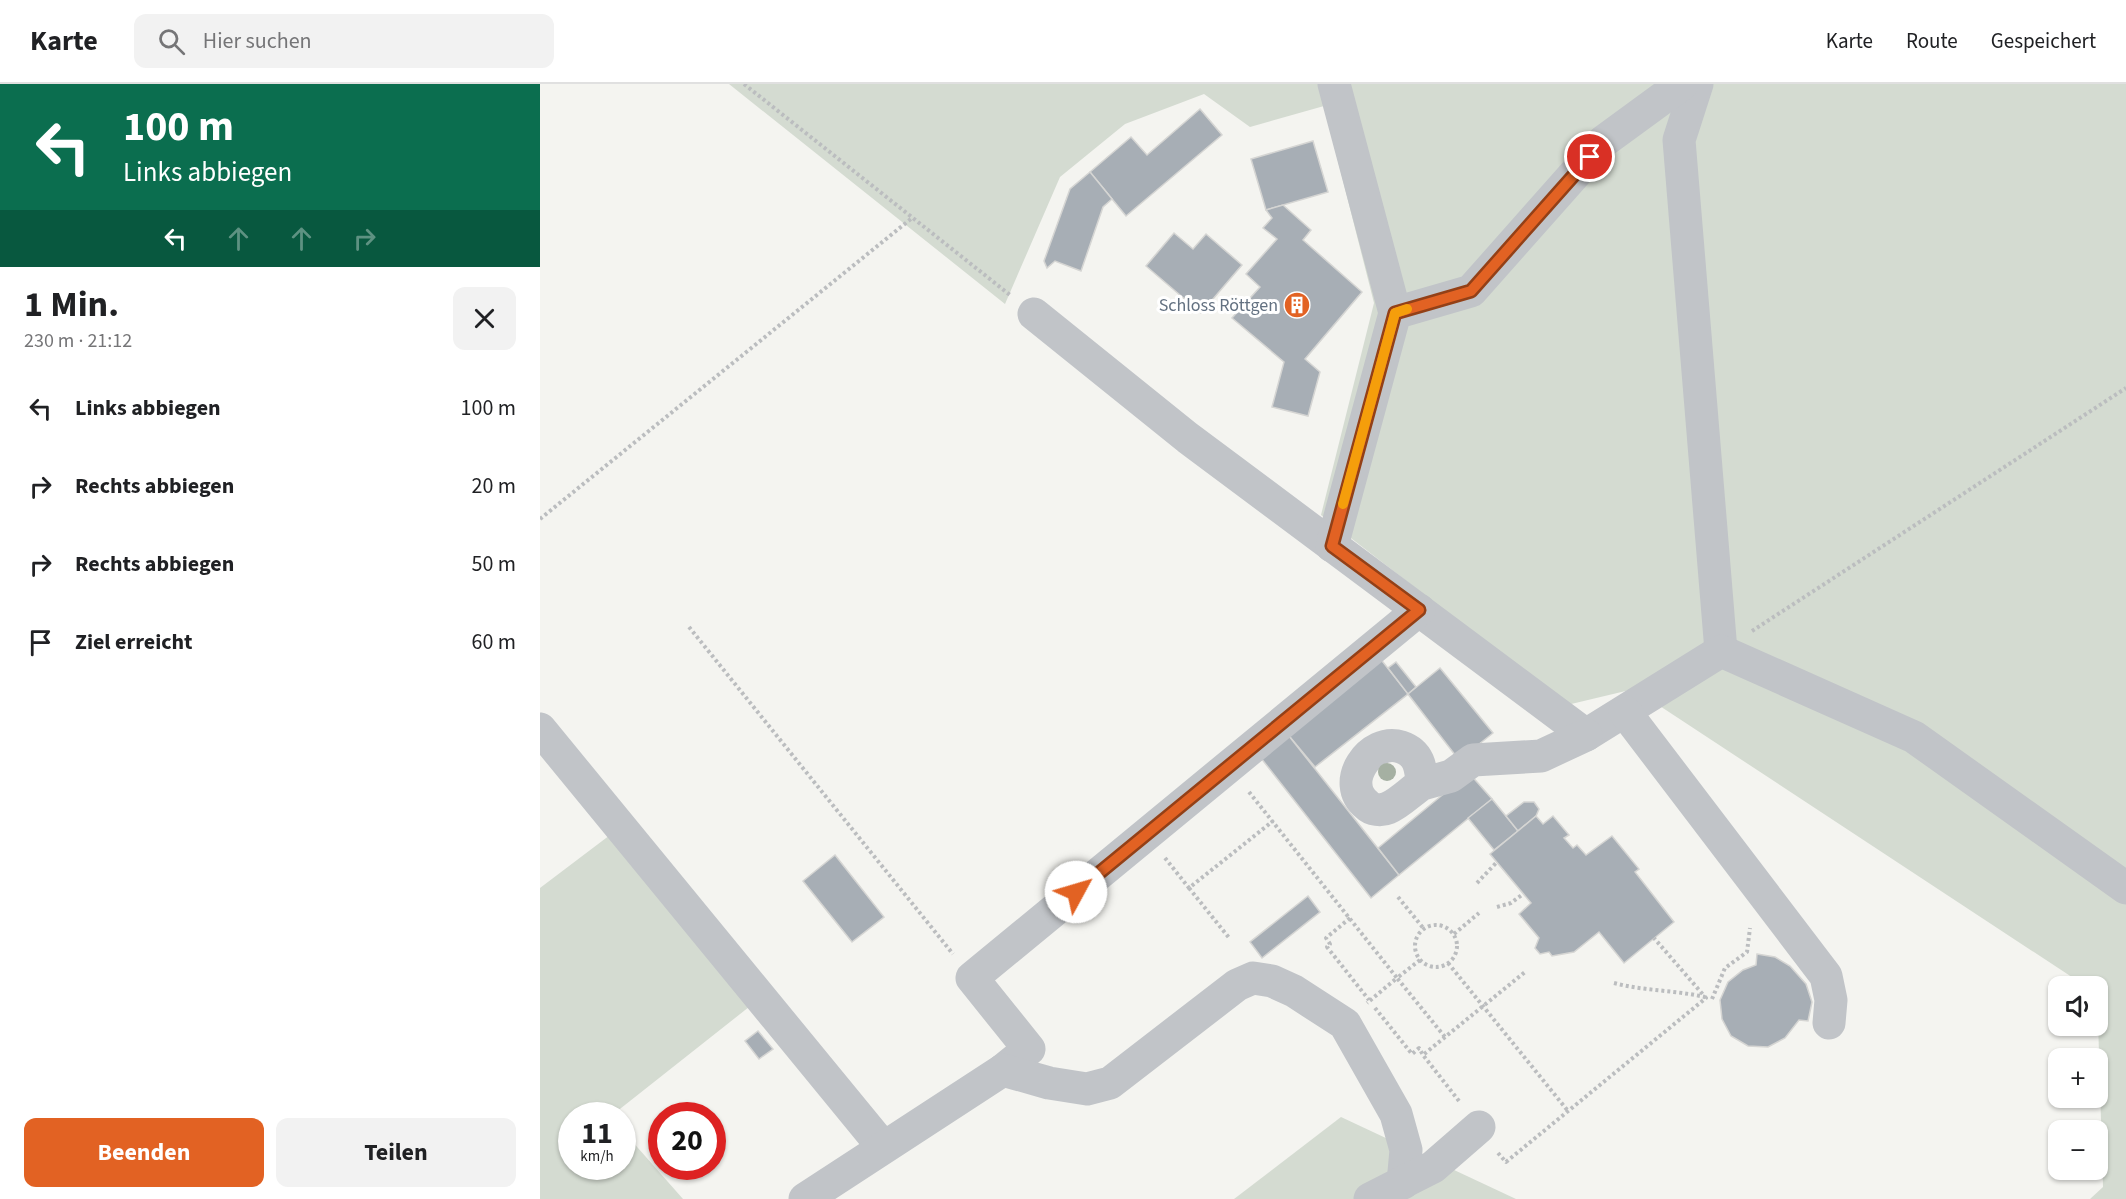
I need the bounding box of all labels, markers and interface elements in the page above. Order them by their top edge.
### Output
search box [134,14,554,68]
text: Karte [30,21,98,61]
icon: search [155,25,188,58]
text: Hier suchen [203,25,312,57]
text: Karte [1826,26,1873,56]
text: Route [1906,26,1958,56]
text: Gespeichert [1991,26,2096,56]
text: 100 m [123,97,234,157]
icon: left [24,108,102,186]
pin [1564,131,1615,182]
icon: arrive [1573,140,1606,173]
text: Links abbiegen [123,153,292,192]
icon: left [159,222,192,255]
icon: ahead [222,222,255,255]
icon: ahead [285,222,318,255]
icon: right [348,222,381,255]
text: 1 Min. [24,279,119,330]
button: close [453,287,516,350]
building icon: Schloss Röttgen [1282,290,1312,320]
place label: Schloss Röttgen [1159,293,1278,318]
text: 230 m · 21:12 [24,327,132,355]
icon: left [24,392,57,425]
text: Links abbiegen [75,392,221,424]
text: 100 m [461,392,516,424]
icon: right [24,470,57,503]
text: Rechts abbiegen [75,470,234,502]
text: 20 m [471,470,516,502]
icon: right [24,548,57,581]
text: Rechts abbiegen [75,548,234,580]
text: 50 m [471,548,516,580]
icon: arrive [24,626,57,659]
text: Ziel erreicht [75,626,193,658]
text: 60 m [471,626,516,658]
position arrow [1044,860,1108,924]
map controls [2048,976,2108,1180]
button: sound [2048,976,2108,1036]
button: + [2048,1048,2108,1108]
speed limit sign: 20 [648,1102,726,1180]
text: 11 [581,1112,613,1155]
button: Beenden [24,1118,264,1187]
button: Teilen [276,1118,516,1187]
button: − [2048,1120,2108,1180]
text: km/h [580,1146,614,1167]

